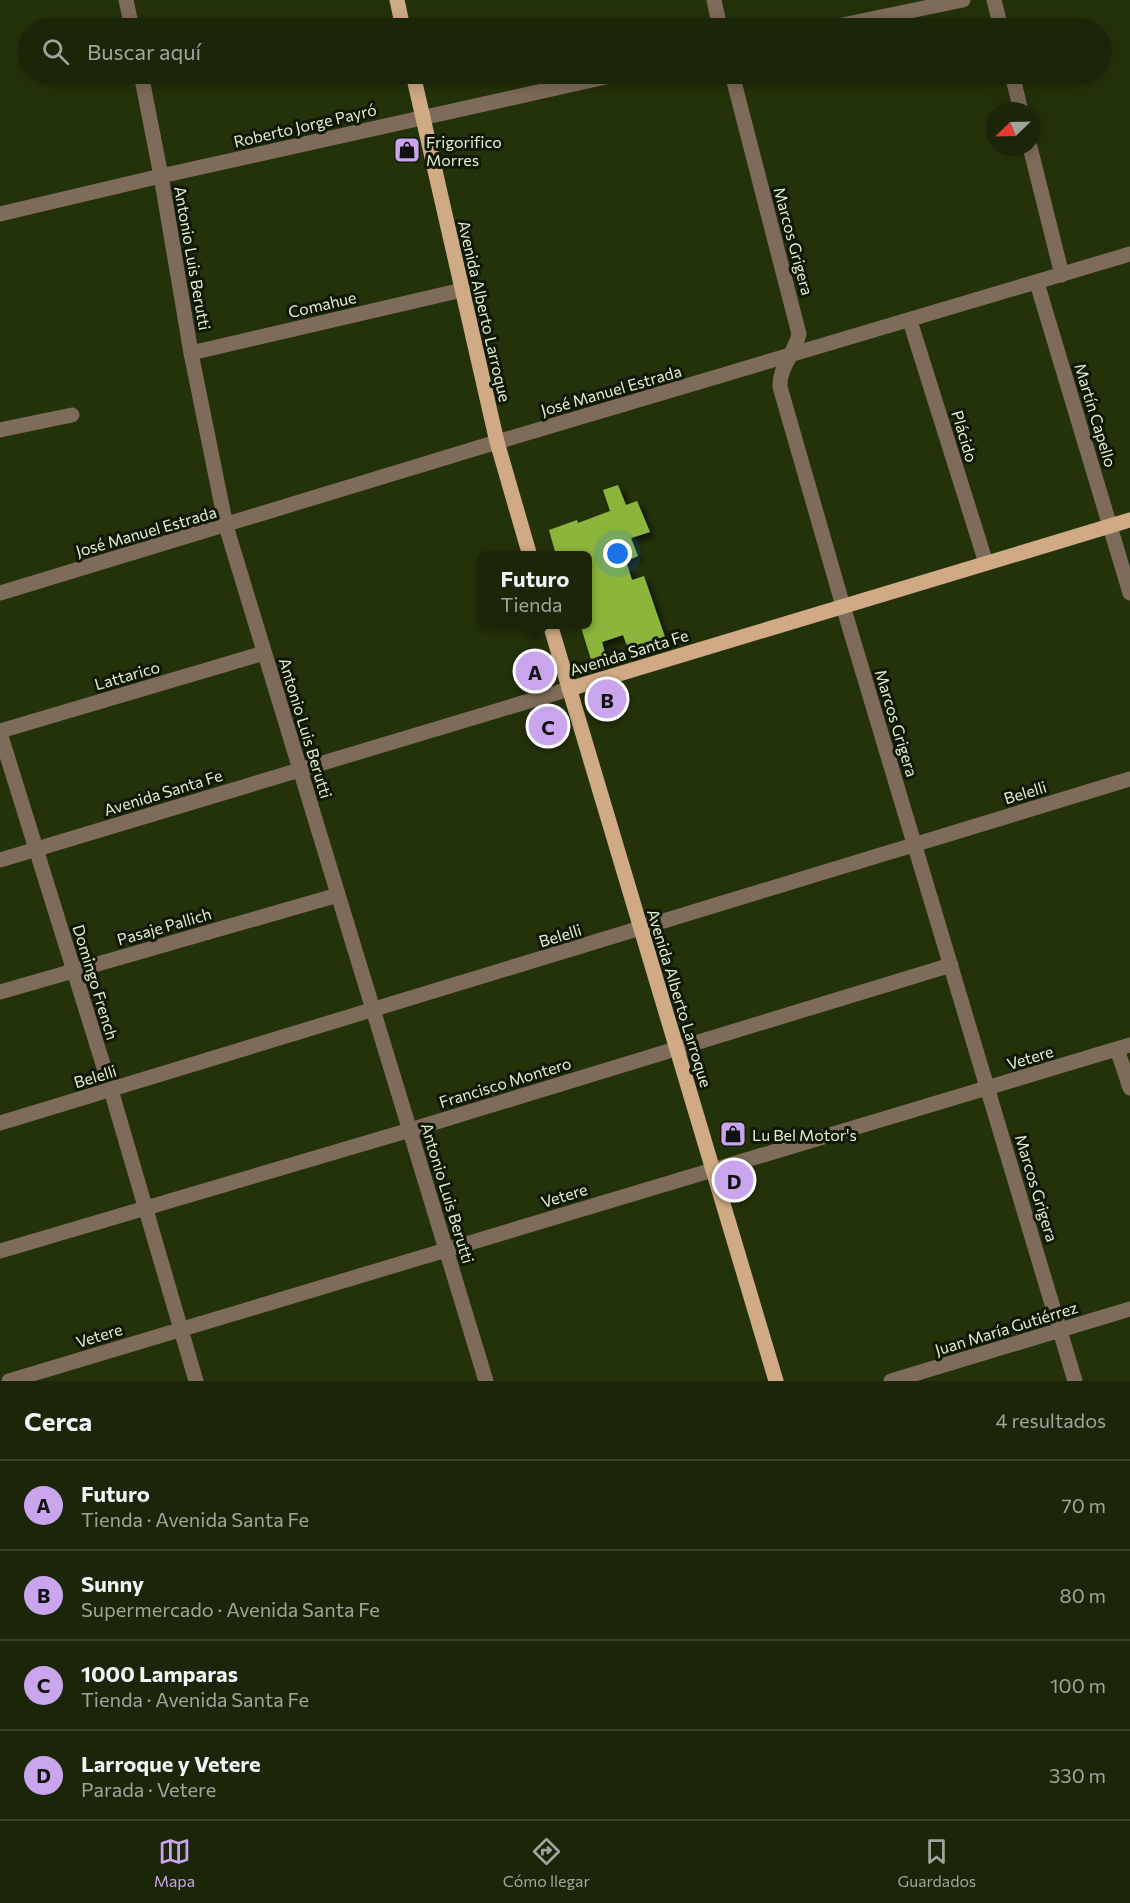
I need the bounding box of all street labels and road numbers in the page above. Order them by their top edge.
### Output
street label: Roberto Jorge Payró [232,99,378,151]
street label: Antonio Luis Berutti [171,184,215,332]
street label: Marcos Grigera [770,185,818,297]
street label: Avenida Alberto Larroque [455,218,515,404]
street label: Comahue [286,287,358,321]
street label: José Manuel Estrada [538,361,684,419]
street label: Martín Capello [1071,361,1121,469]
street label: Plácido [948,408,982,464]
street label: José Manuel Estrada [73,502,219,560]
street label: Avenida Santa Fe [567,625,691,679]
street label: Antonio Luis Berutti [276,655,336,801]
street label: Lattarico [92,657,162,693]
street label: Marcos Grigera [872,667,922,779]
street label: Avenida Santa Fe [101,765,225,819]
street label: Belelli [1001,777,1049,807]
street label: Pasaje Pallich [115,903,213,949]
street label: Avenida Alberto Larroque [644,907,716,1089]
street label: Belelli [536,920,584,950]
street label: Domingo French [69,922,123,1042]
street label: Vetere [1004,1041,1056,1073]
street label: Francisco Montero [437,1053,573,1111]
street label: Belelli [71,1061,119,1091]
street label: Antonio Luis Berutti [418,1120,478,1266]
street label: Marcos Grigera [1012,1132,1062,1244]
street label: Vetere [538,1179,590,1211]
street label: Juan María Gutiérrez [932,1297,1080,1359]
street label: Vetere [73,1319,125,1351]

